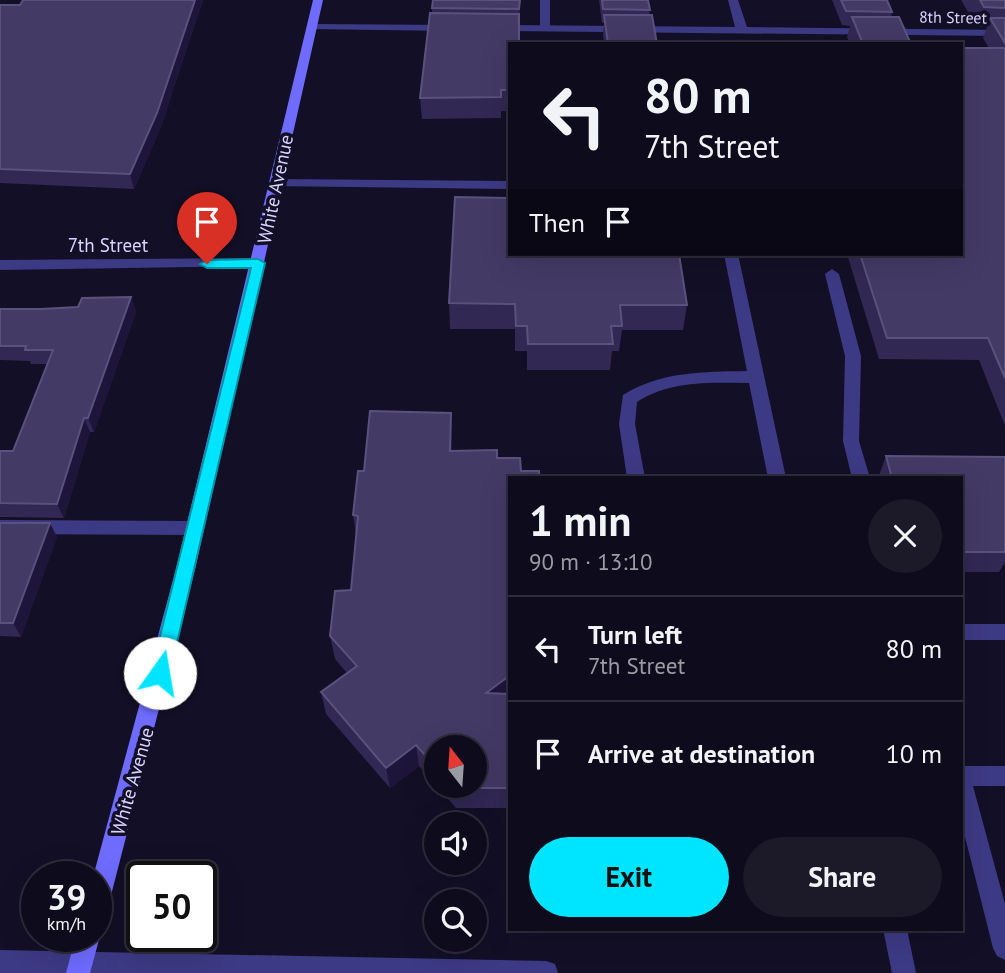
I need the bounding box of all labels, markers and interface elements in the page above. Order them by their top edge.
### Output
street label: 8th Street [919,6,988,28]
text: 80 m [644,63,751,127]
icon: left [529,70,620,161]
text: 7th Street [644,125,779,167]
street label: White Avenue [252,132,298,246]
pin [177,192,237,264]
icon: arrive [188,203,226,241]
icon: arrive [599,203,637,241]
text: Then [529,206,585,239]
street label: 7th Street [68,233,149,257]
text: 1 min [529,493,631,548]
button: close [868,499,942,573]
text: 90 m · 13:10 [529,547,653,576]
text: Turn left [588,618,682,651]
icon: left [529,630,567,668]
text: 80 m [886,632,942,665]
position arrow [123,636,197,710]
text: 7th Street [588,651,685,680]
street label: White Avenue [105,724,159,838]
north arrow [424,735,486,798]
map controls [424,735,487,952]
icon: arrive [529,735,567,773]
text: Arrive at destination [588,737,815,770]
text: 10 m [886,737,942,770]
button: sound [424,812,487,875]
button: Exit [529,837,729,917]
button: Share [743,837,942,917]
speed limit sign: 50 [126,861,217,952]
text: 39 [47,874,86,920]
button: search [424,889,487,952]
text: km/h [47,912,86,935]

